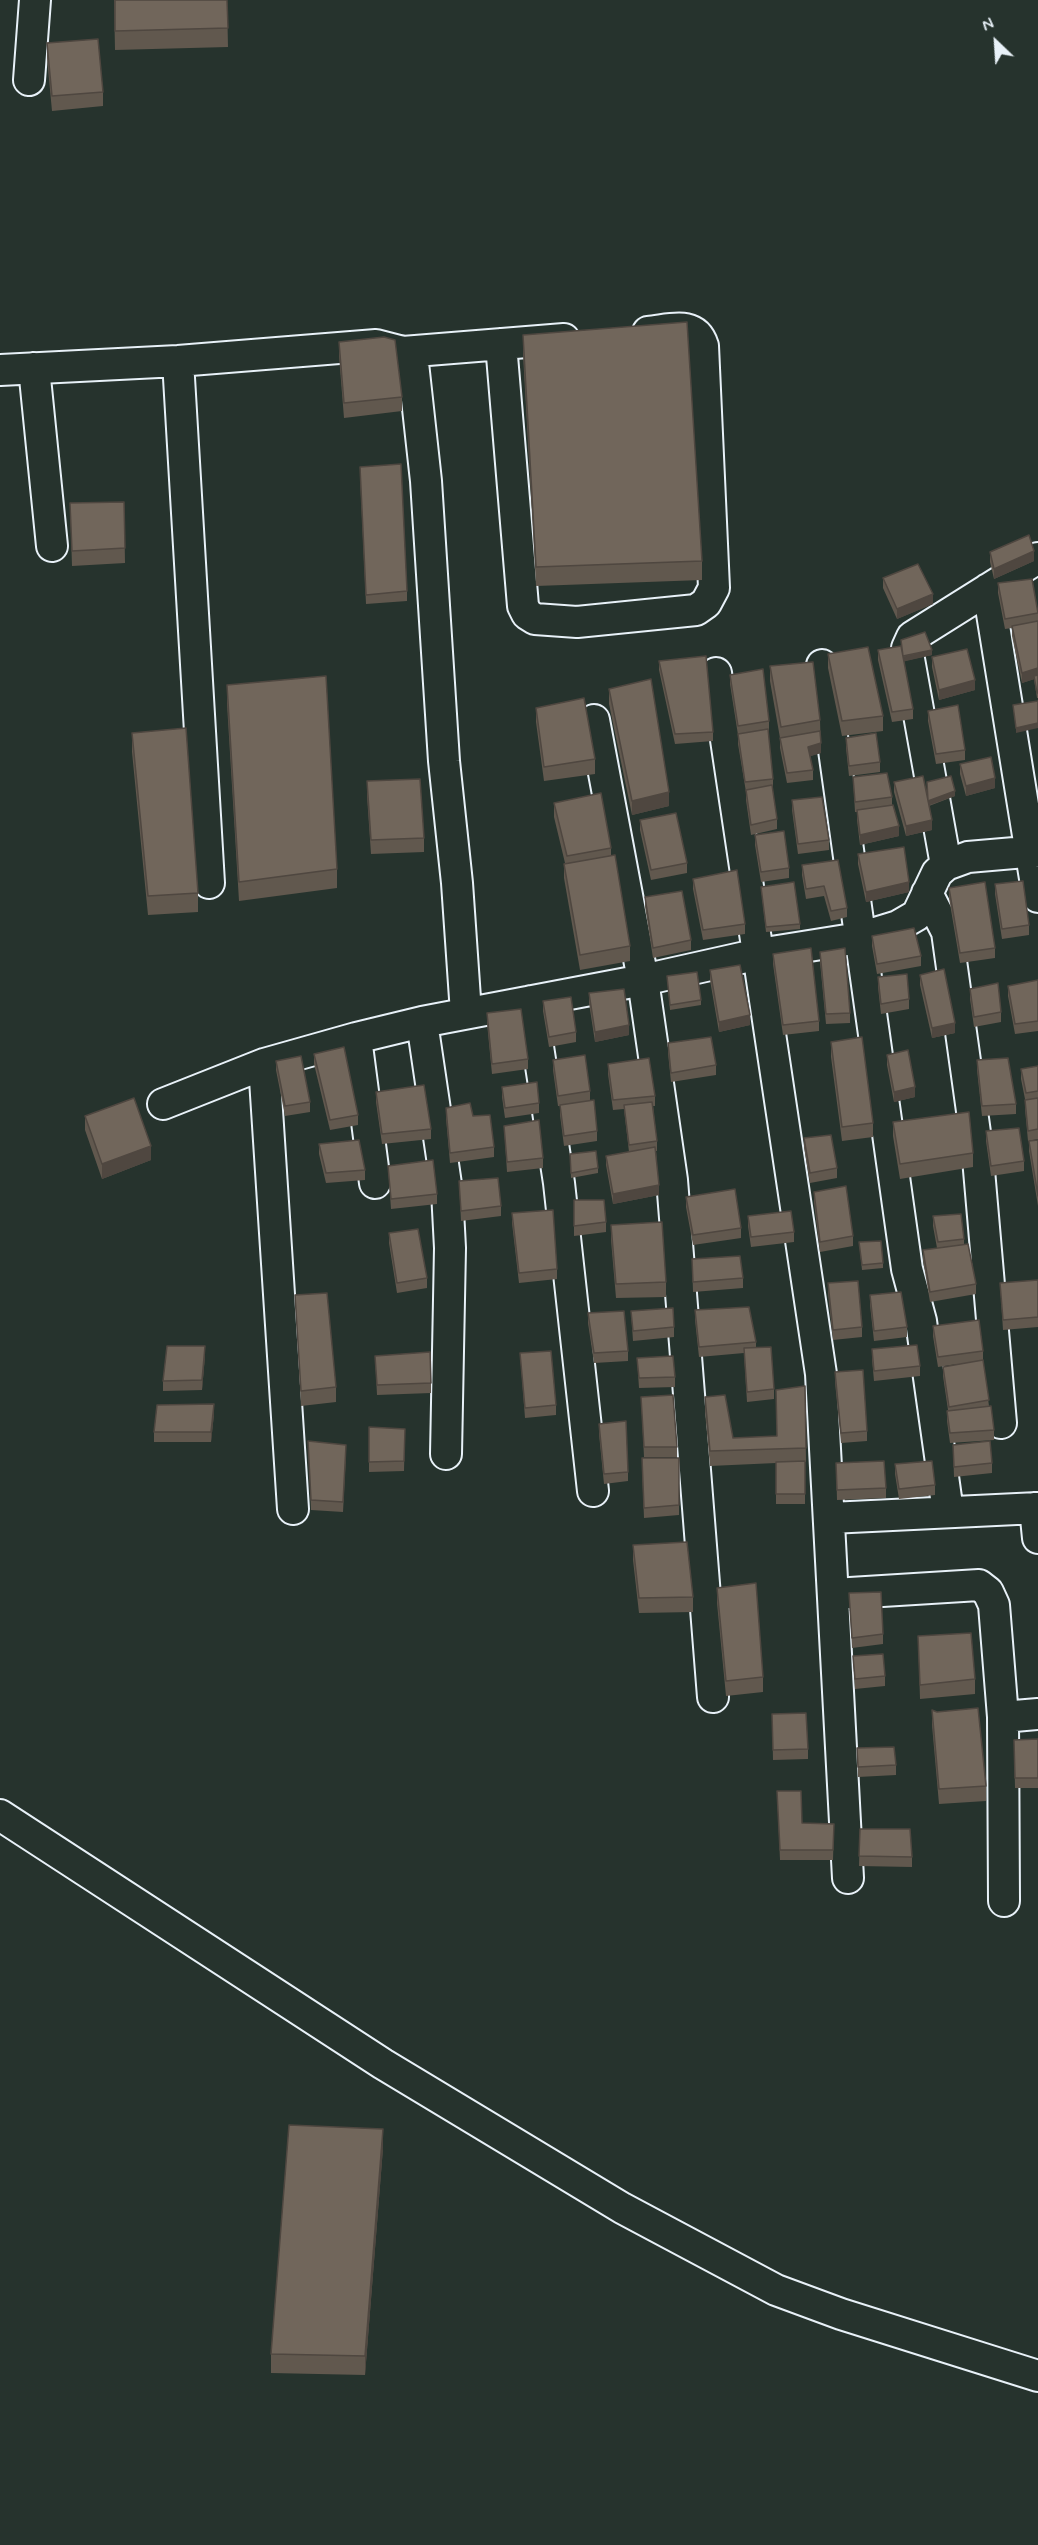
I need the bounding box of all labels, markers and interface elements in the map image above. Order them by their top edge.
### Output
north arrow [966,12,1026,72]
text: N [979,13,997,37]

